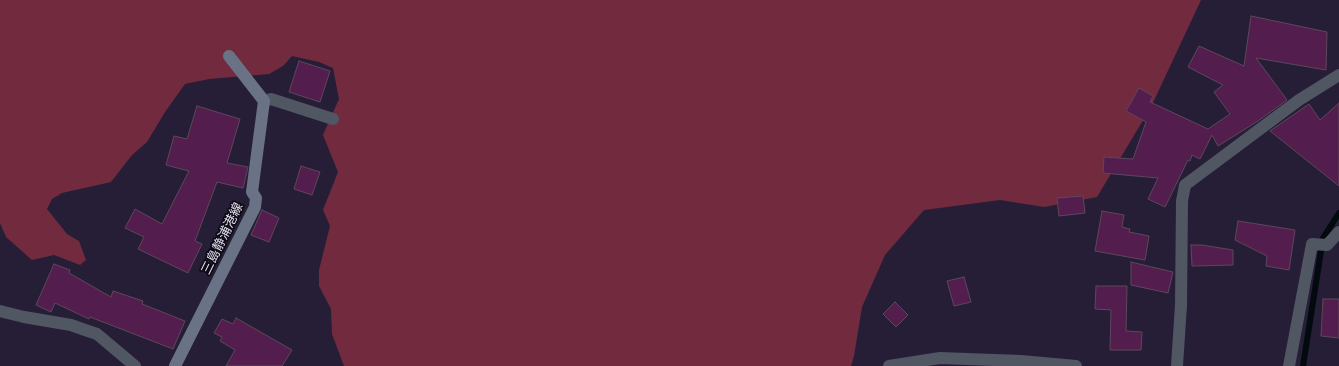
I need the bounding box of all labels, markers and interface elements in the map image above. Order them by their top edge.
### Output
street label: 三島静浦港線 [199,201,247,277]

